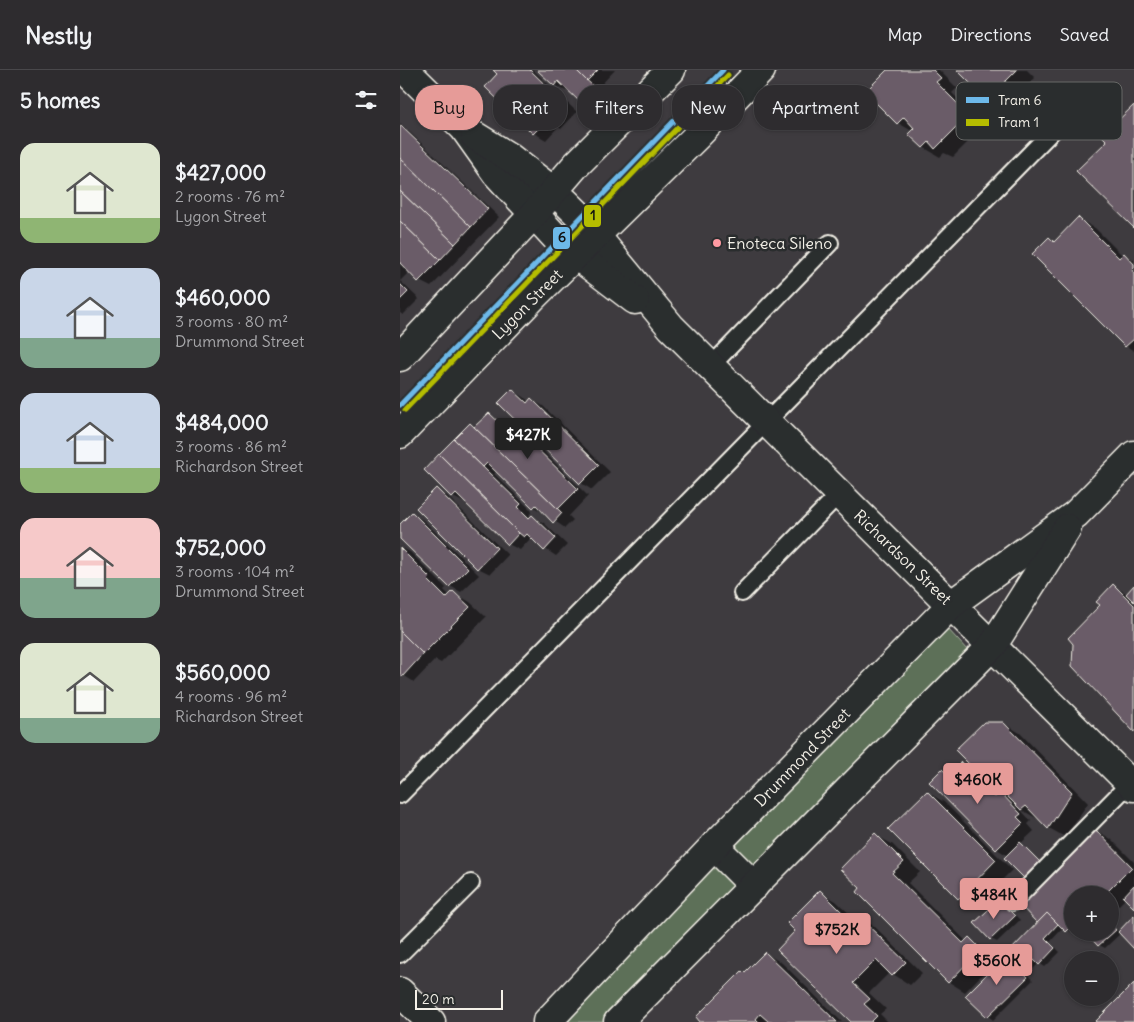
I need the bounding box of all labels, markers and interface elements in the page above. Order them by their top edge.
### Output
text: Nestly [25,20,92,50]
text: Map [887,23,922,46]
text: Directions [950,23,1032,46]
text: Saved [1060,23,1109,46]
legend [956,82,1122,140]
chip: Buy [415,85,483,130]
chip: Rent [493,85,567,130]
chip: Filters [577,85,662,130]
chip: New [672,85,744,130]
chip: Apartment [754,85,877,130]
icon: filters [352,86,380,114]
text: 5 homes [20,87,100,114]
text: Tram 6 [998,91,1042,109]
text: Tram 1 [998,113,1039,131]
text: $427,000 [175,159,266,186]
icon: home [60,163,120,223]
text: 2 rooms · 76 m² [175,186,285,206]
line badge: 1 [583,204,602,228]
text: Lygon Street [175,206,266,226]
text: 1 [590,206,596,224]
line badge: 6 [552,226,571,250]
text: 6 [558,228,566,246]
place label: Enoteca Sileno [727,233,832,253]
marker: Enoteca Sileno [711,237,723,249]
street label: Lygon Street [488,264,567,343]
text: $460,000 [175,284,271,311]
icon: home [60,288,120,348]
text: 3 rooms · 80 m² [175,311,288,331]
text: Drummond Street [175,331,304,351]
text: $484,000 [175,409,269,436]
icon: home [60,413,120,473]
pin: $427K [493,418,563,460]
text: $427K [506,424,550,444]
text: 3 rooms · 86 m² [175,436,287,456]
text: Richardson Street [175,456,303,476]
street label: Richardson Street [850,505,956,609]
text: $752,000 [175,534,266,561]
icon: home [60,538,120,598]
text: 3 rooms · 104 m² [175,561,295,581]
text: Drummond Street [175,581,304,601]
text: $560,000 [175,659,271,686]
icon: home [60,663,120,723]
text: 4 rooms · 96 m² [175,686,287,706]
street label: Drummond Street [750,703,855,811]
text: Richardson Street [175,706,303,726]
pin: $460K [943,762,1013,805]
text: $460K [954,769,1002,789]
pin: $484K [959,878,1029,920]
text: $484K [971,884,1017,904]
map controls [1064,886,1119,1006]
button: + [1064,886,1119,941]
pin: $752K [802,912,872,955]
text: $752K [815,919,859,939]
pin: $560K [962,944,1032,986]
text: $560K [973,950,1021,970]
button: − [1064,951,1119,1006]
scale bar [415,987,502,1010]
text: 20 m [422,990,455,1008]

